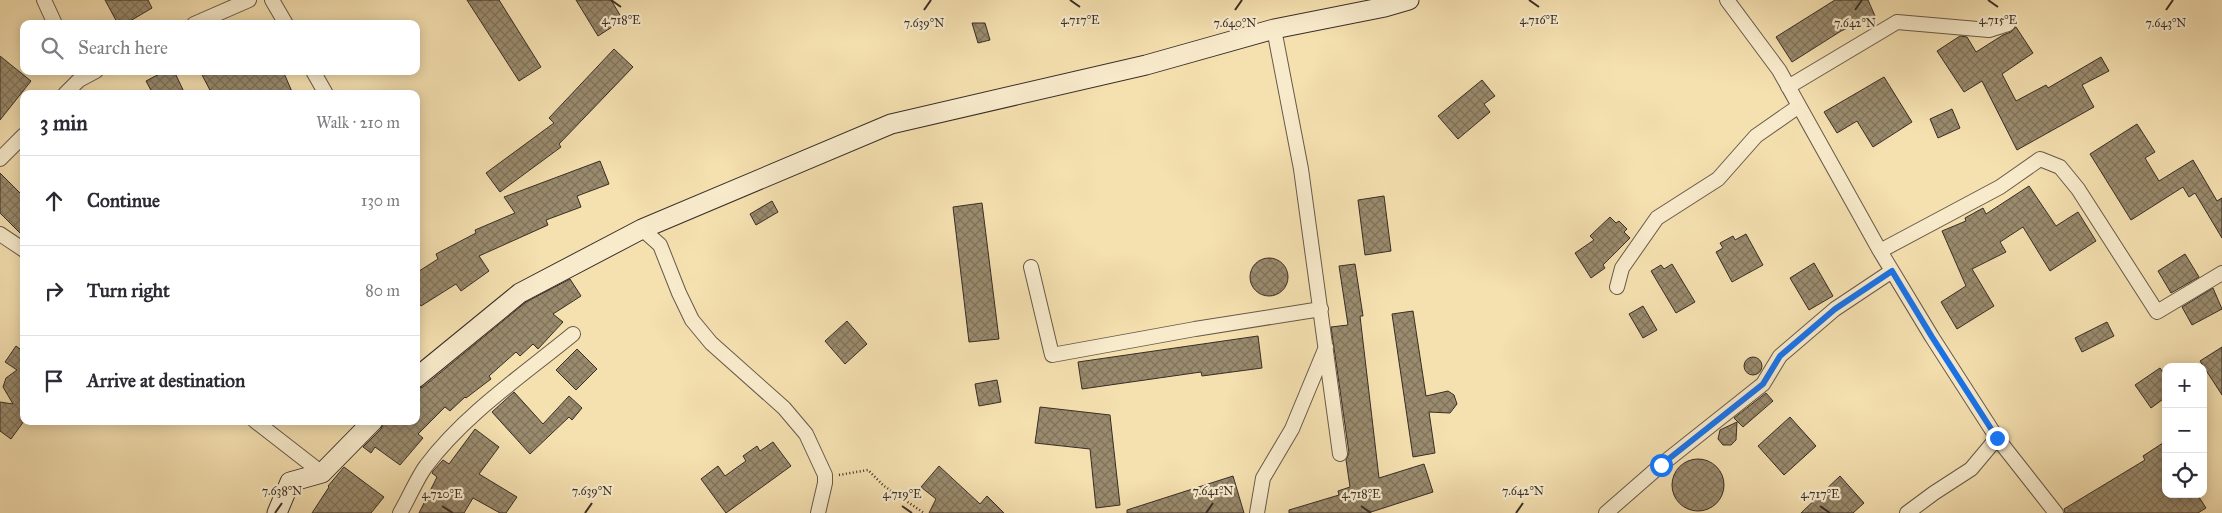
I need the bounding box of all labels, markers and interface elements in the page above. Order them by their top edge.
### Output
text: 4.718°E [601,13,641,27]
text: 4.717°E [1060,13,1100,27]
text: 4.716°E [1520,13,1559,27]
text: 4.715°E [1979,13,2018,27]
text: 7.639°N [904,16,944,30]
text: 7.640°N [1213,16,1257,30]
text: 7.642°N [1834,16,1876,30]
text: 7.643°N [2146,16,2186,30]
search box [20,20,420,75]
icon: search [38,34,66,62]
text: Search here [78,36,168,59]
text: 3 min [40,110,88,136]
text: Walk · 210 m [316,113,400,132]
icon: ahead [40,187,68,215]
text: Continue [87,189,160,212]
text: 130 m [361,191,400,210]
icon: right [40,277,68,305]
text: Turn right [87,279,170,302]
text: 80 m [365,281,400,300]
map controls [2162,363,2207,498]
button: + [2162,363,2207,408]
icon: arrive [40,367,68,395]
text: Arrive at destination [87,369,245,392]
button: − [2162,408,2207,453]
route end [1986,427,2009,450]
button: locate [2162,453,2207,498]
route start [1650,454,1673,477]
text: 7.638°N [262,484,302,498]
text: 7.639°N [572,484,612,498]
text: 7.641°N [1193,484,1233,498]
text: 7.642°N [1502,484,1544,498]
text: 4.720°E [422,487,463,501]
text: 4.719°E [882,487,922,501]
text: 4.718°E [1341,487,1381,501]
text: 4.717°E [1800,487,1840,501]

